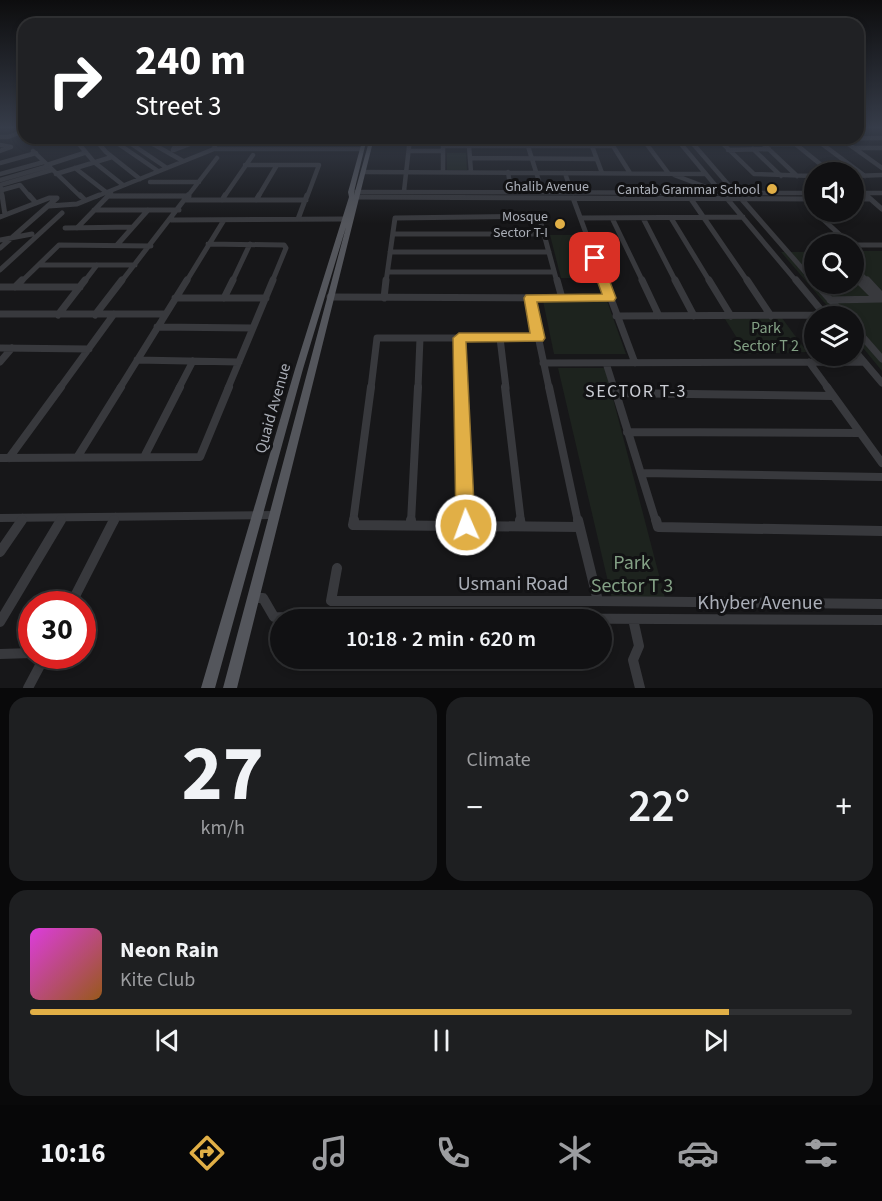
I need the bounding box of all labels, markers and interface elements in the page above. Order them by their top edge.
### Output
text: 240 m [135,31,246,91]
icon: right [36,42,114,120]
text: Street 3 [135,87,221,126]
map controls [804,162,864,366]
button: sound [804,162,864,222]
street label: Ghalib Avenue [505,177,589,197]
place label: Cantab Grammar School [617,180,760,200]
marker: Cantab Grammar School [765,182,779,196]
place label: Mosque Sector T-I [493,207,548,243]
marker: Mosque Sector T-I [553,217,567,231]
pin [569,232,620,283]
button: search [804,234,864,294]
icon: arrive [578,241,611,274]
button: layers [804,306,864,366]
park label: Park Sector T 2 [733,317,799,357]
street label: Quaid Avenue [250,361,296,456]
district label: SECTOR T-3 [585,379,687,404]
position arrow [434,493,498,557]
park label: Park Sector T 3 [591,549,673,600]
street label: Usmani Road [458,570,568,598]
street label: Khyber Avenue [697,589,823,617]
speed limit sign: 30 [18,591,96,669]
text: 10:18 · 2 min · 620 m [346,623,536,655]
text: 27 [182,719,264,830]
text: Climate [467,746,531,774]
text: 22° [628,775,690,839]
text: − [467,784,483,831]
text: + [836,784,852,831]
text: km/h [201,814,245,842]
text: Neon Rain [120,934,219,966]
text: Kite Club [120,966,195,994]
icon: previous [151,1024,184,1057]
icon: pause [425,1024,458,1057]
icon: next [699,1024,732,1057]
icon: directions [186,1132,228,1174]
icon: music [309,1132,351,1174]
icon: phone [432,1132,474,1174]
icon: climate [554,1132,596,1174]
icon: car [677,1132,719,1174]
icon: filters [800,1132,842,1174]
text: 10:16 [40,1134,105,1173]

